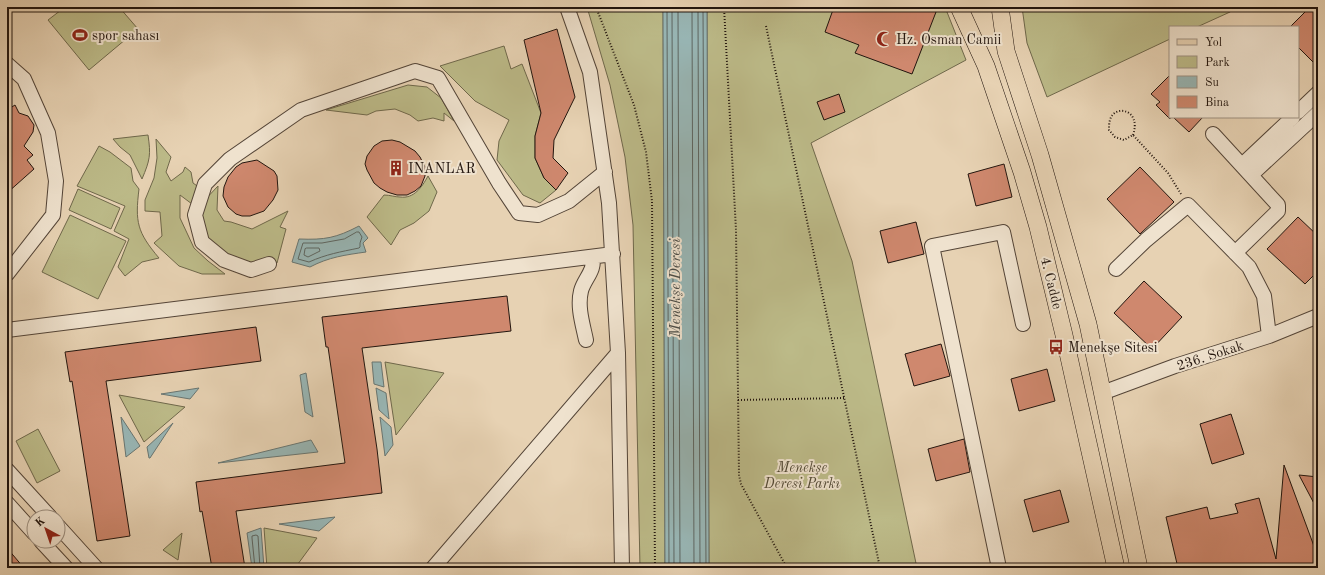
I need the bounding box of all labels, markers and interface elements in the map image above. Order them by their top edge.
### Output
sports icon: spor sahası [71,26,89,44]
legend [1169,26,1299,118]
place label: spor sahası [92,29,160,43]
mosque icon: Hz. Osman Camii [875,30,893,48]
place label: Hz. Osman Camii [896,33,1002,47]
text: Yol [1205,37,1222,49]
text: Park [1205,57,1230,69]
text: Su [1205,77,1219,89]
text: Bina [1205,97,1229,109]
building icon: INANLAR [387,159,405,177]
place label: INANLAR [408,162,475,176]
water label: Menekşe Deresi [669,238,684,339]
street label: 4. Cadde [1038,256,1064,311]
bus stop icon: Menekşe Sitesi [1047,338,1065,356]
street label: 236. Sokak [1175,339,1245,373]
place label: Menekşe Sitesi [1068,341,1158,355]
park label: Menekşe Deresi Parkı [763,461,840,491]
north arrow [26,509,66,549]
text: K [34,515,48,529]

